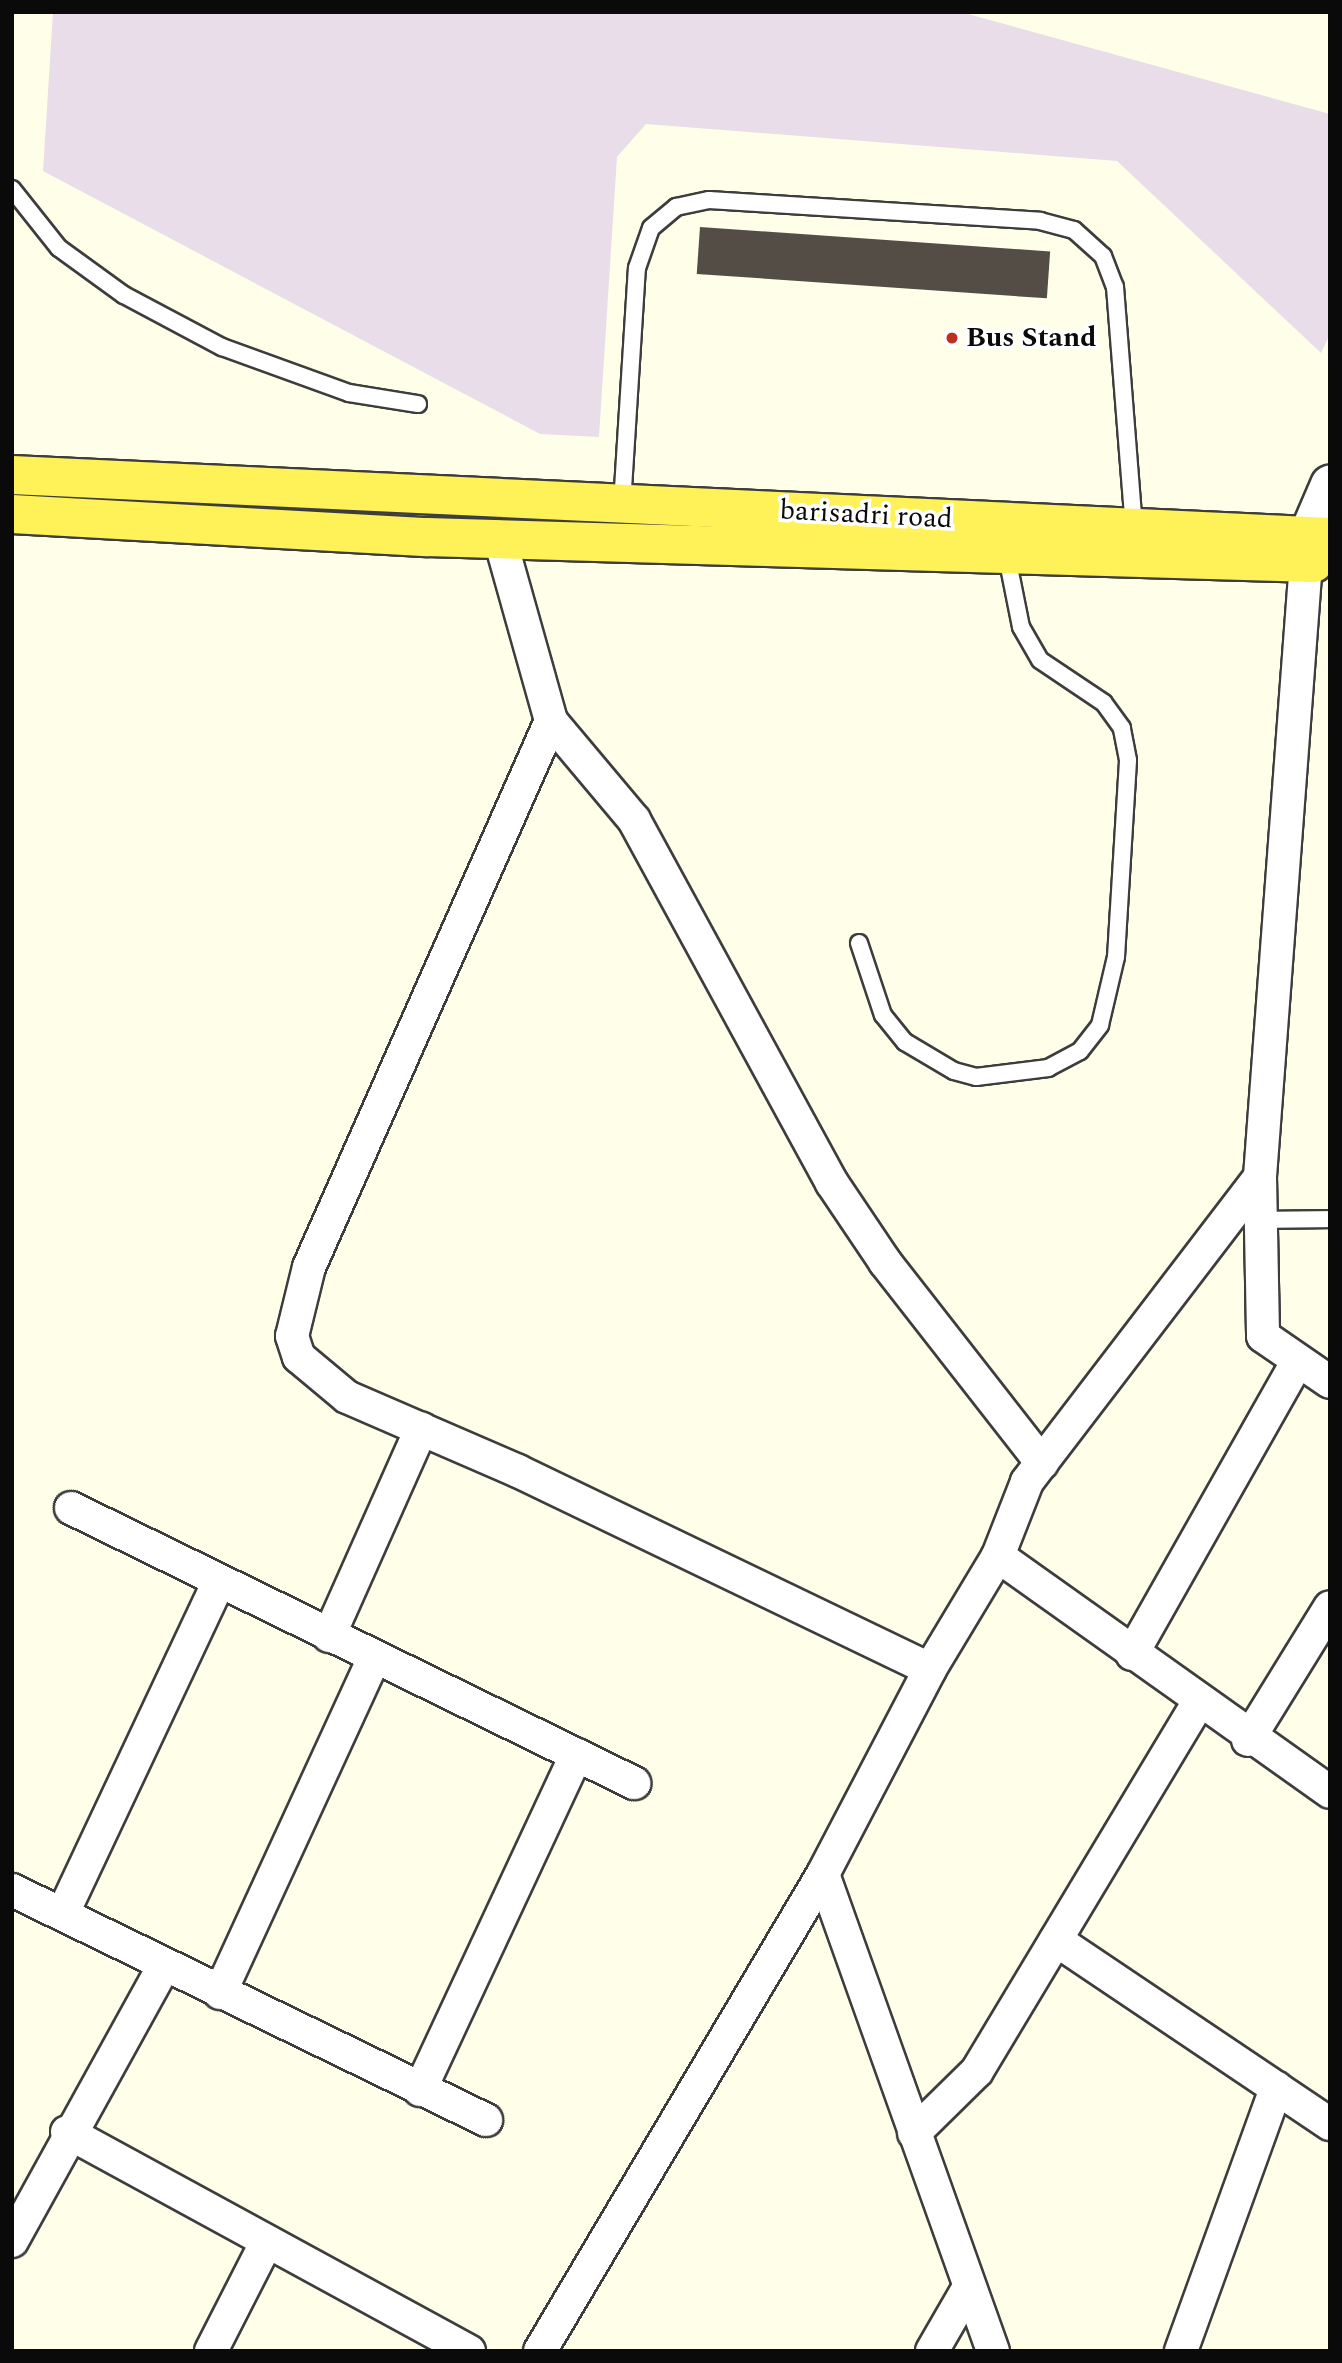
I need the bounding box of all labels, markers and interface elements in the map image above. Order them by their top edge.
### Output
place label: Bus Stand [966,321,1097,355]
marker: Bus Stand [944,330,960,346]
street label: barisadri road [779,494,953,536]

